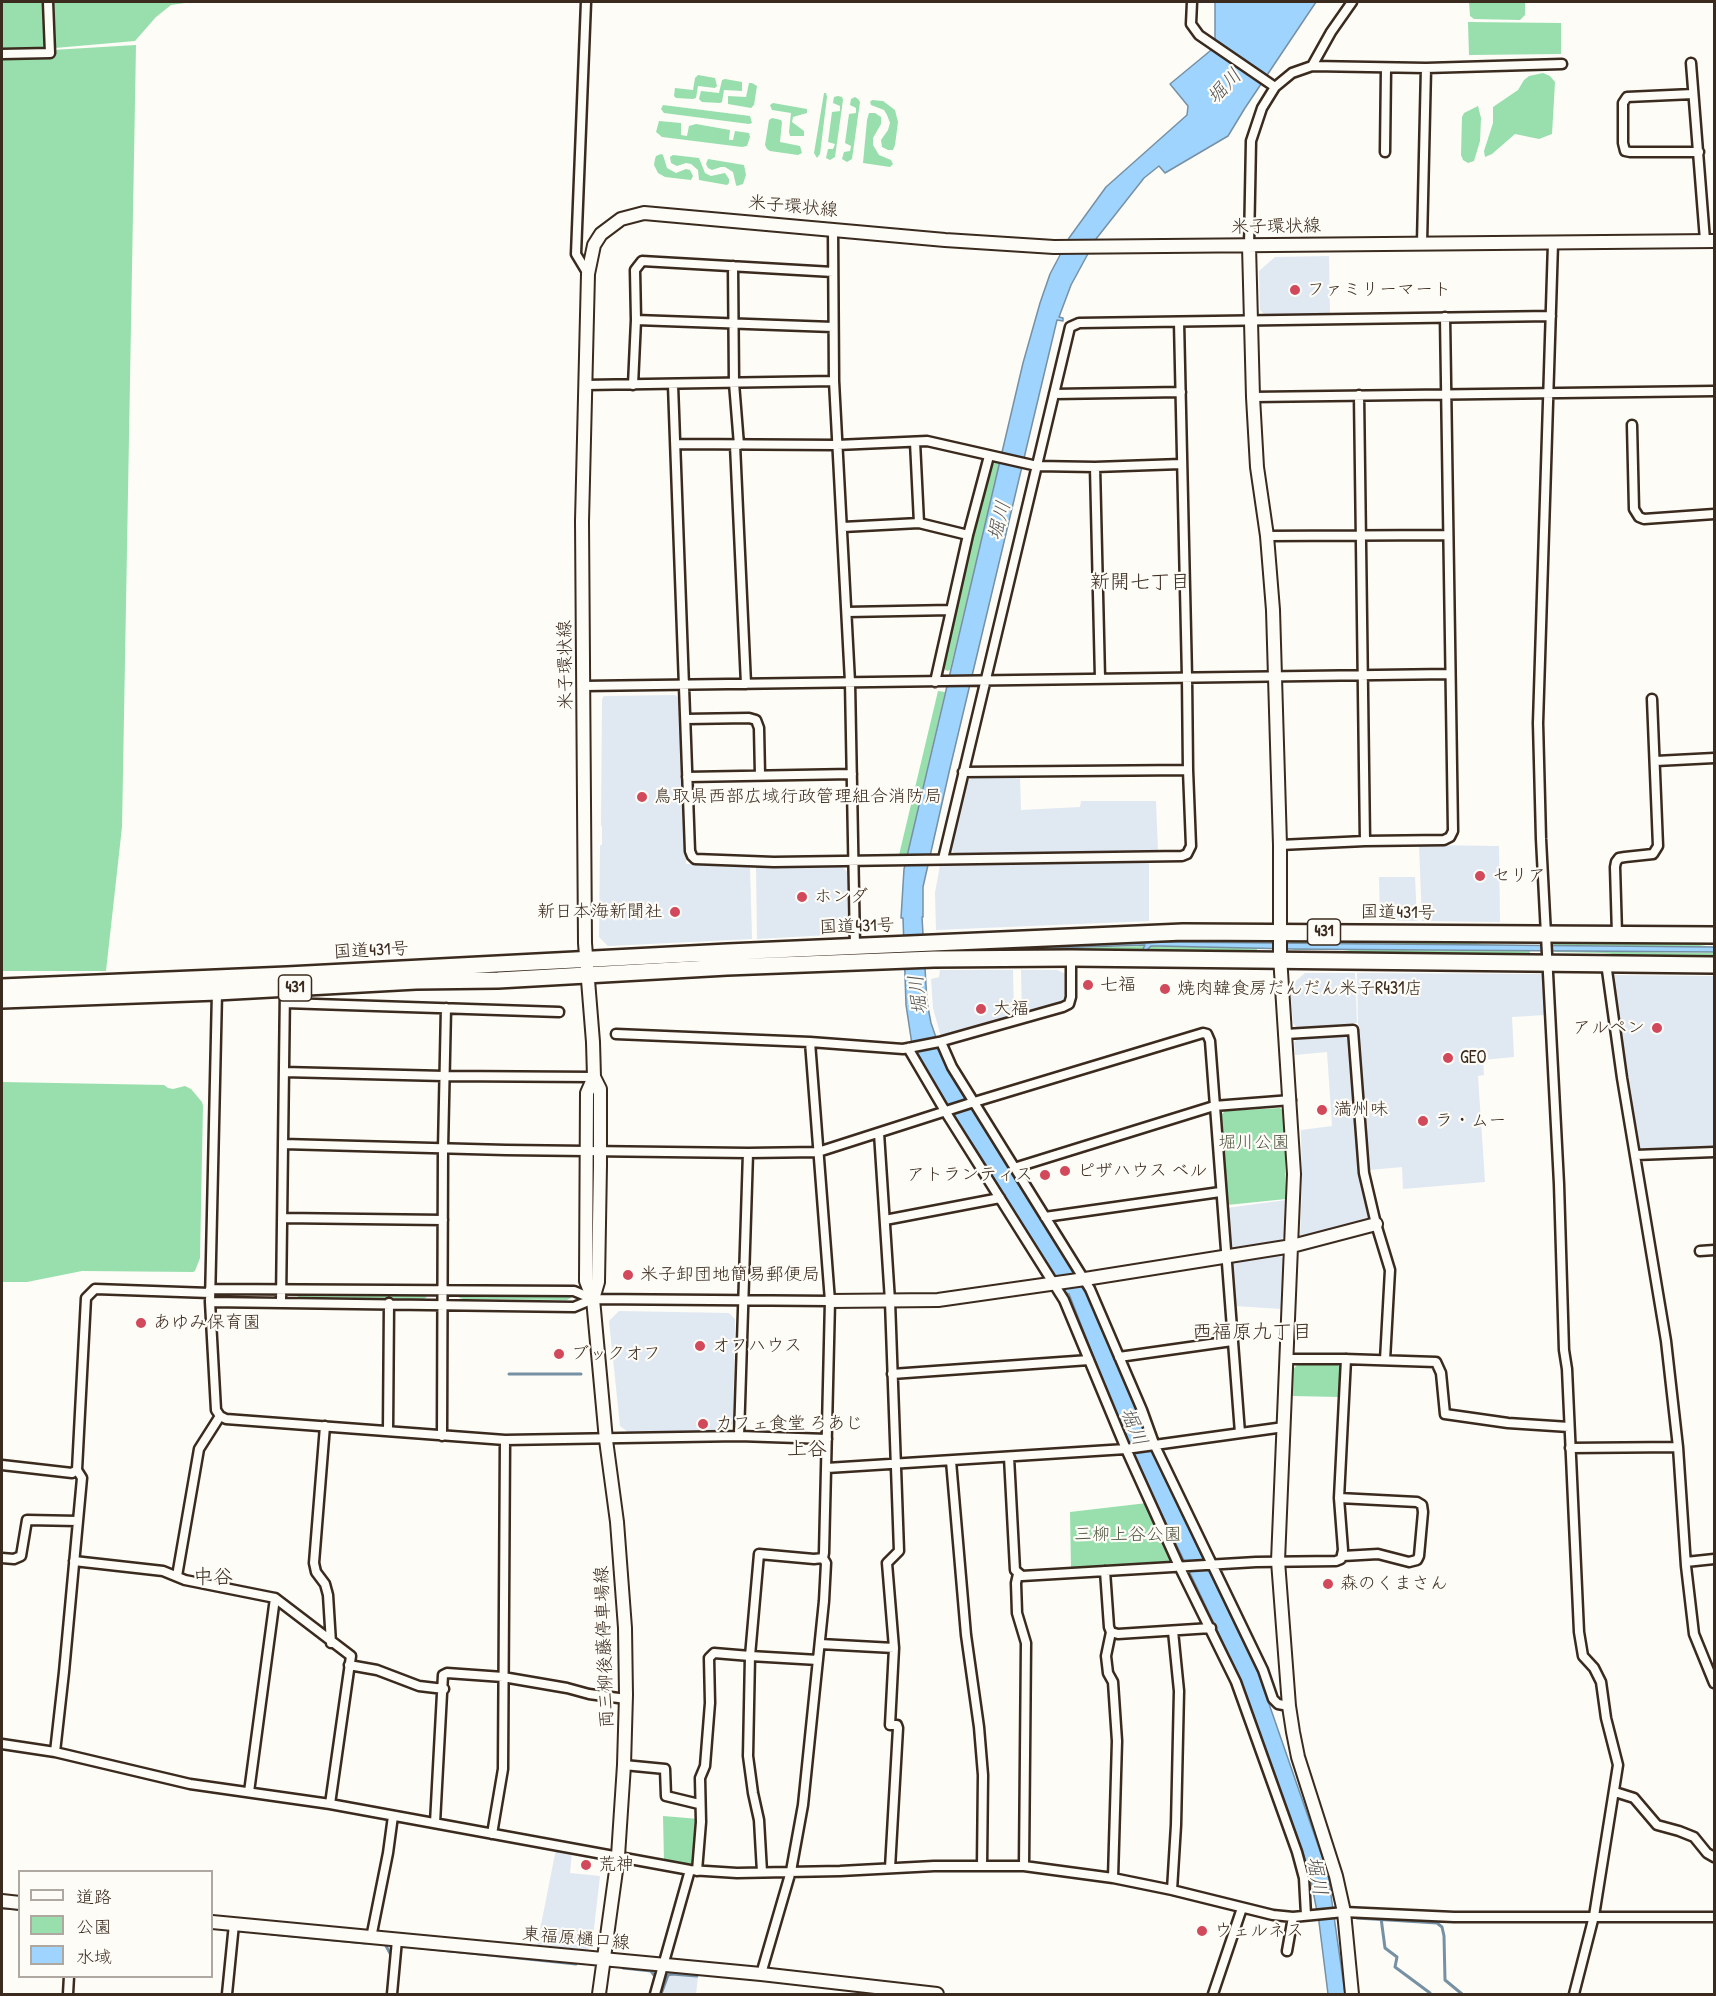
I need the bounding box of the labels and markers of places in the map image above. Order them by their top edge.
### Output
place label: ファミリーマート [1307,279,1451,301]
marker: ファミリーマート [1288,283,1302,297]
place label: 鳥取県西部広域行政管理組合消防局 [654,786,942,808]
marker: 鳥取県西部広域行政管理組合消防局 [635,790,649,804]
place label: セリア [1492,865,1546,887]
marker: セリア [1473,869,1487,883]
place label: ホンダ [814,886,868,908]
marker: ホンダ [795,890,809,904]
place label: 新日本海新聞社 [537,901,663,923]
marker: 新日本海新聞社 [668,905,682,919]
place label: 七福 [1100,974,1136,996]
marker: 七福 [1081,978,1095,992]
place label: 焼肉韓食房だんだん米子R431店 [1177,978,1423,1000]
marker: 焼肉韓食房だんだん米子R431店 [1158,982,1172,996]
place label: 大福 [993,998,1029,1020]
marker: 大福 [974,1002,988,1016]
place label: アルペン [1573,1017,1645,1039]
marker: アルペン [1650,1021,1664,1035]
place label: GEO [1460,1047,1487,1069]
marker: GEO [1441,1051,1455,1065]
place label: 満州味 [1334,1099,1388,1121]
marker: 満州味 [1315,1103,1329,1117]
place label: ラ・ムー [1435,1110,1506,1132]
marker: ラ・ムー [1416,1114,1430,1128]
place label: ピザハウス ベル [1077,1160,1207,1182]
place label: アトランティス [907,1164,1033,1186]
marker: ピザハウス ベル [1058,1164,1072,1178]
marker: アトランティス [1038,1168,1052,1182]
place label: 米子卸団地簡易郵便局 [640,1264,820,1286]
marker: 米子卸団地簡易郵便局 [621,1268,635,1282]
place label: あゆみ保育園 [153,1312,261,1334]
marker: あゆみ保育園 [134,1316,148,1330]
place label: オフハウス [712,1335,802,1357]
marker: オフハウス [693,1339,707,1353]
place label: ブックオフ [571,1343,661,1365]
marker: ブックオフ [552,1347,566,1361]
place label: カフェ食堂 ろあじ [715,1413,863,1435]
marker: カフェ食堂 ろあじ [696,1417,710,1431]
place label: 森のくまさん [1340,1573,1448,1595]
marker: 森のくまさん [1321,1577,1335,1591]
place label: 荒神 [598,1854,634,1876]
marker: 荒神 [579,1858,593,1872]
place label: ウェルネス [1214,1920,1304,1942]
marker: ウェルネス [1195,1924,1209,1938]

